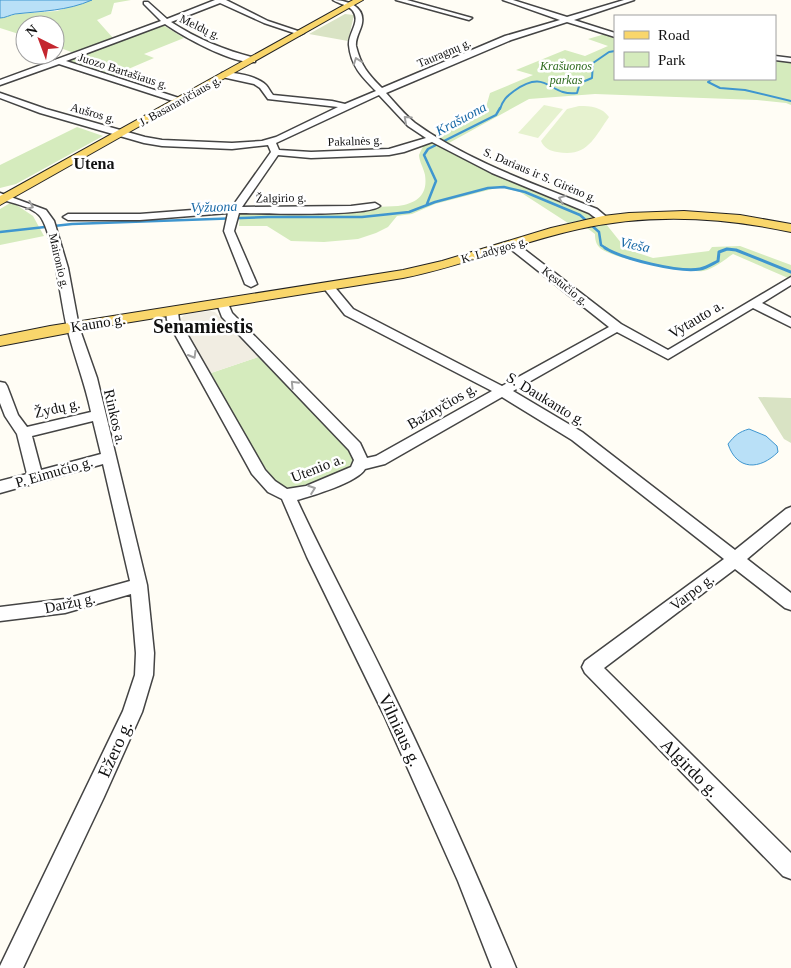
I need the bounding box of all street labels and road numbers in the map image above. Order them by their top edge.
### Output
street label: Meldų g. [177,11,223,43]
street label: Tauragnų g. [415,35,473,71]
street label: Juozo Bartašiaus g. [77,50,169,92]
street label: J. Basanavičiaus g. [137,73,223,129]
street label: Aušros g. [69,100,117,126]
street label: Pakalnės g. [327,133,383,149]
street label: S. Dariaus ir S. Girėno g. [481,145,599,205]
street label: Žalgirio g. [256,191,306,205]
street label: Maironio g. [46,232,72,290]
street label: K. Ladygos g. [459,234,529,266]
street label: Kęstučio g. [539,264,591,308]
street label: Vytauto a. [666,296,726,342]
street label: Kauno g. [70,311,126,335]
street label: S. Daukanto g. [504,369,588,429]
street label: Bažnyčios g. [404,380,480,432]
street label: Rinkos a. [101,388,129,446]
street label: Žydų g. [32,395,82,421]
street label: Utenio a. [288,451,346,485]
street label: P. Eimučio g. [13,453,95,491]
street label: Varpo g. [667,570,717,614]
street label: Daržų g. [43,590,97,616]
street label: Vilniaus g. [374,690,426,770]
street label: Ežero g. [94,718,136,780]
street label: Algirdo g. [657,735,723,801]

